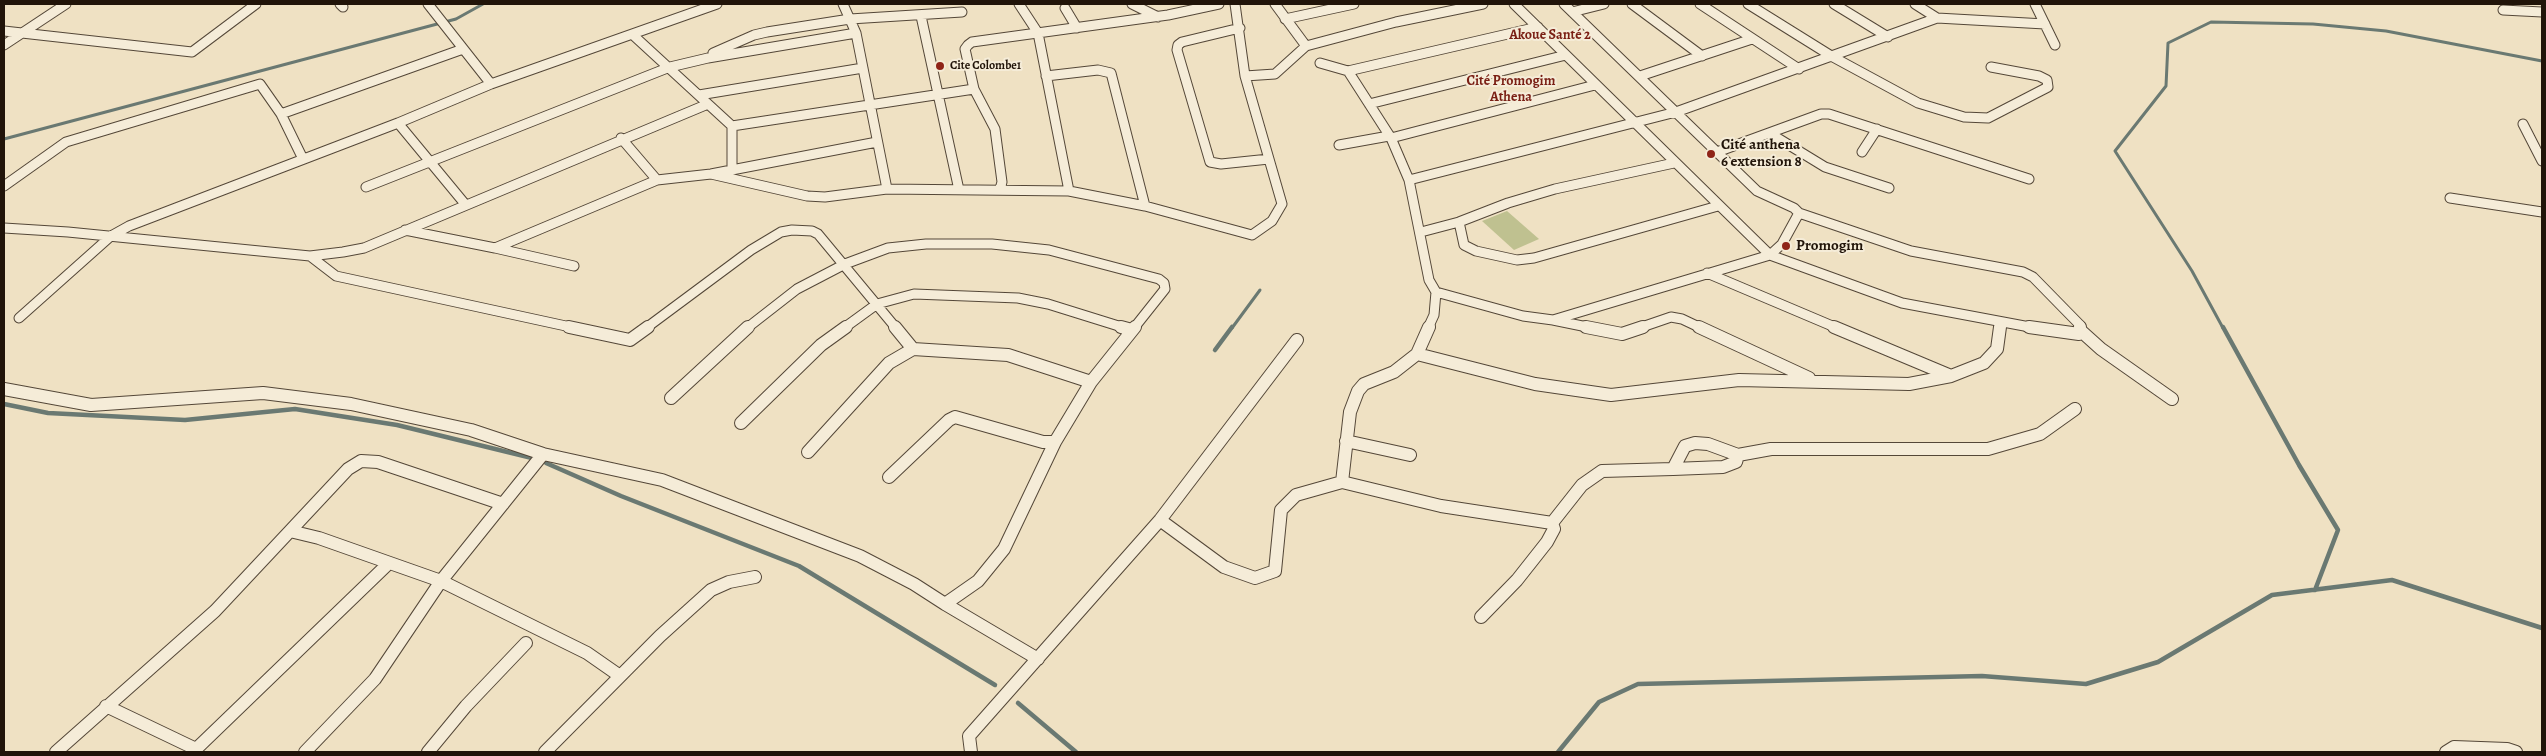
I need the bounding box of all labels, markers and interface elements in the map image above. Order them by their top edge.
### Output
district label: Akoue Santé 2 [1509,28,1591,44]
place label: Cite Colombe1 [950,59,1021,73]
marker: Cite Colombe1 [934,60,946,72]
district label: Cité Promogim Athena [1467,74,1555,106]
place label: Cité anthena 6 extension 8 [1721,136,1802,171]
marker: Cité anthena 6 extension 8 [1705,148,1717,160]
place label: Promogim [1796,237,1863,255]
marker: Promogim [1780,240,1792,252]

